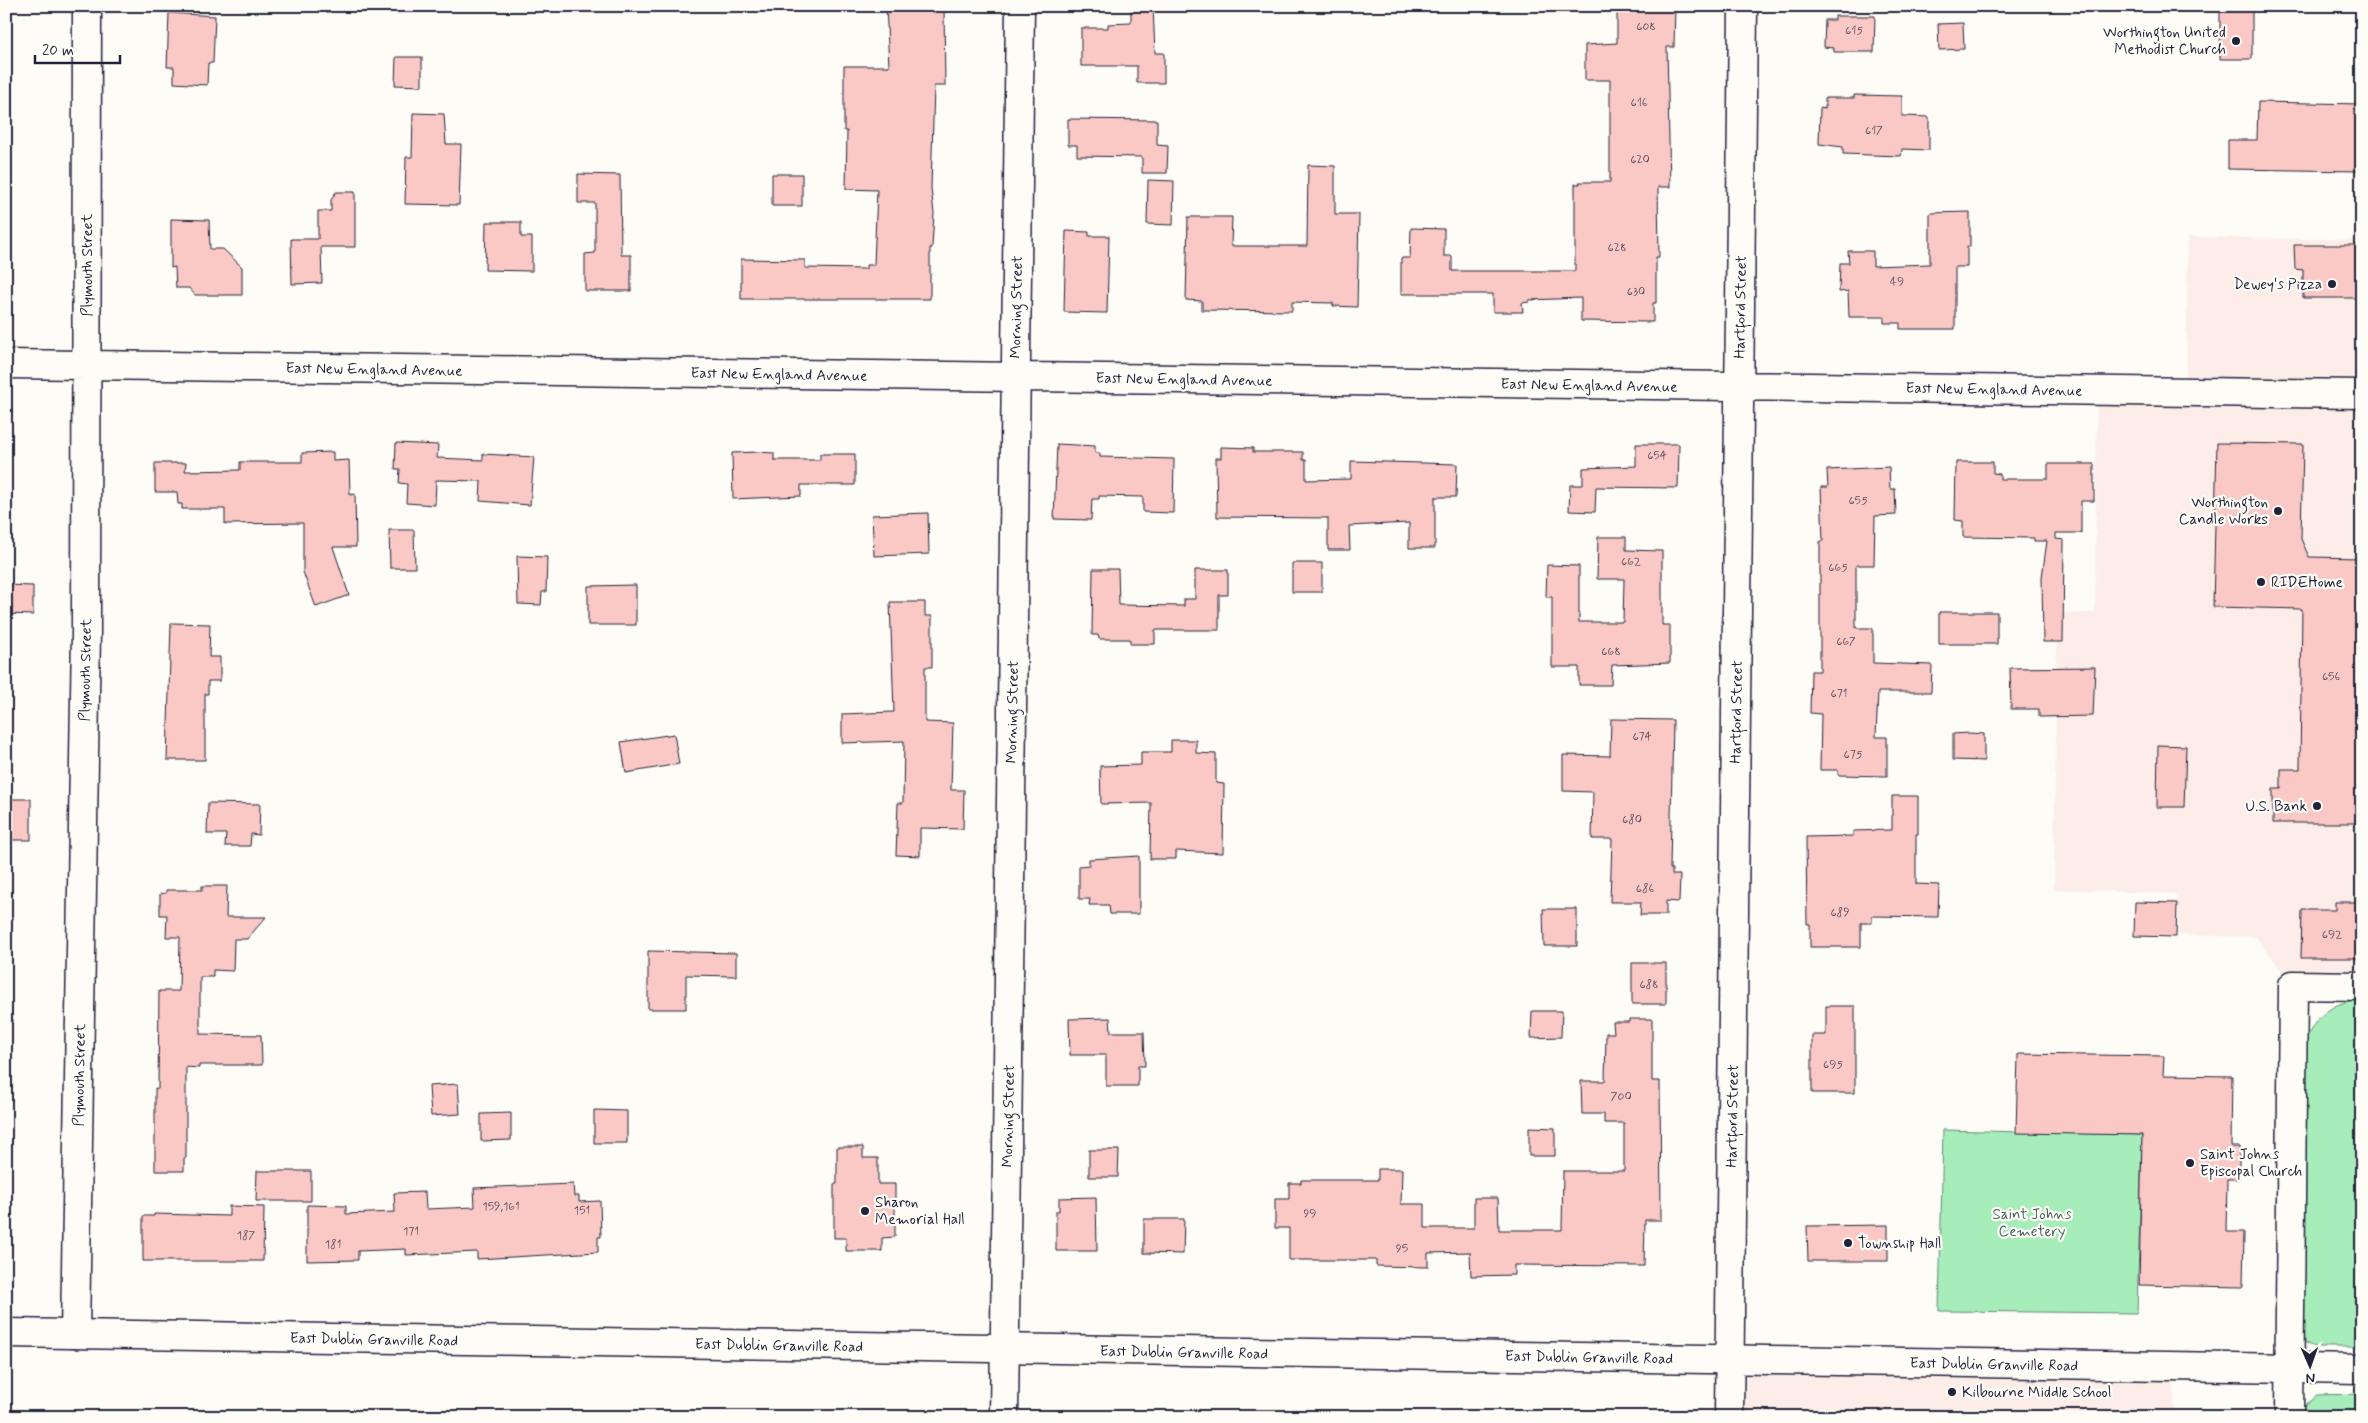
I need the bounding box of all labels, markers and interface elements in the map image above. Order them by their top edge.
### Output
house number: 608 [1636,19,1656,35]
house number: 615 [1845,23,1863,39]
place label: Worthington United Methodist Church [2103,23,2226,60]
scale bar [35,32,120,64]
marker: Worthington United Methodist Church [2230,35,2242,47]
text: 20 m [42,41,74,61]
house number: 616 [1631,95,1648,111]
house number: 617 [1865,123,1883,139]
house number: 620 [1630,152,1650,168]
street label: Plymouth Street [78,213,98,316]
house number: 628 [1608,240,1626,256]
street label: Morning Street [1006,255,1029,359]
street label: Hartford Street [1730,255,1754,359]
house number: 49 [1890,274,1904,290]
place label: Dewey's Pizza [2233,275,2322,295]
marker: Dewey's Pizza [2326,278,2338,290]
house number: 630 [1627,284,1645,300]
street label: East New England Avenue [285,358,463,382]
street label: East New England Avenue [690,363,868,387]
street label: East New England Avenue [1095,368,1273,392]
street label: East New England Avenue [1500,374,1678,398]
street label: East New England Avenue [1905,378,2083,402]
house number: 654 [1647,448,1667,464]
house number: 655 [1848,493,1868,509]
place label: Worthington Candle Works [2179,493,2268,530]
marker: Worthington Candle Works [2272,505,2284,517]
house number: 662 [1621,554,1641,570]
house number: 665 [1828,560,1848,576]
place label: RIDEHome [2271,573,2343,593]
marker: RIDEHome [2255,576,2267,588]
street label: Plymouth Street [75,618,97,722]
house number: 667 [1836,634,1856,650]
house number: 668 [1601,644,1621,660]
street label: Morning Street [1002,660,1025,764]
street label: Hartford Street [1726,660,1750,764]
house number: 656 [2322,669,2340,685]
house number: 671 [1831,686,1847,702]
house number: 674 [1632,729,1652,745]
house number: 675 [1844,747,1863,763]
place label: U.S. Bank [2246,797,2307,817]
marker: U.S. Bank [2311,800,2323,812]
house number: 680 [1622,812,1642,828]
house number: 686 [1636,881,1655,897]
house number: 689 [1830,905,1850,921]
house number: 692 [2322,927,2342,943]
house number: 688 [1639,977,1659,993]
street label: Plymouth Street [69,1023,91,1127]
house number: 695 [1823,1057,1843,1073]
street label: Morning Street [998,1064,1021,1168]
street label: Hartford Street [1722,1064,1746,1168]
house number: 700 [1610,1089,1632,1105]
place label: Saint Johns Episcopal Church [2200,1145,2302,1182]
marker: Saint Johns Episcopal Church [2184,1157,2196,1169]
place label: Sharon Memorial Hall [875,1193,965,1230]
house number: 159,161 [482,1199,520,1215]
house number: 151 [574,1203,590,1219]
marker: Sharon Memorial Hall [859,1205,871,1217]
park label: Saint Johns Cemetery [1992,1205,2072,1242]
house number: 99 [1303,1206,1317,1222]
house number: 171 [403,1224,419,1240]
house number: 187 [237,1228,256,1244]
place label: Township Hall [1858,1234,1941,1254]
house number: 181 [325,1237,341,1253]
marker: Township Hall [1842,1237,1854,1249]
house number: 95 [1396,1241,1408,1257]
street label: East Dublin Granville Road [290,1329,458,1351]
street label: East Dublin Granville Road [695,1335,863,1357]
north arrow [2286,1340,2336,1390]
street label: East Dublin Granville Road [1100,1342,1268,1364]
street label: East Dublin Granville Road [1505,1347,1673,1369]
street label: East Dublin Granville Road [1910,1354,2078,1376]
text: N [2305,1369,2315,1387]
place label: Kilbourne Middle School [1962,1383,2111,1403]
marker: Kilbourne Middle School [1946,1386,1958,1398]

